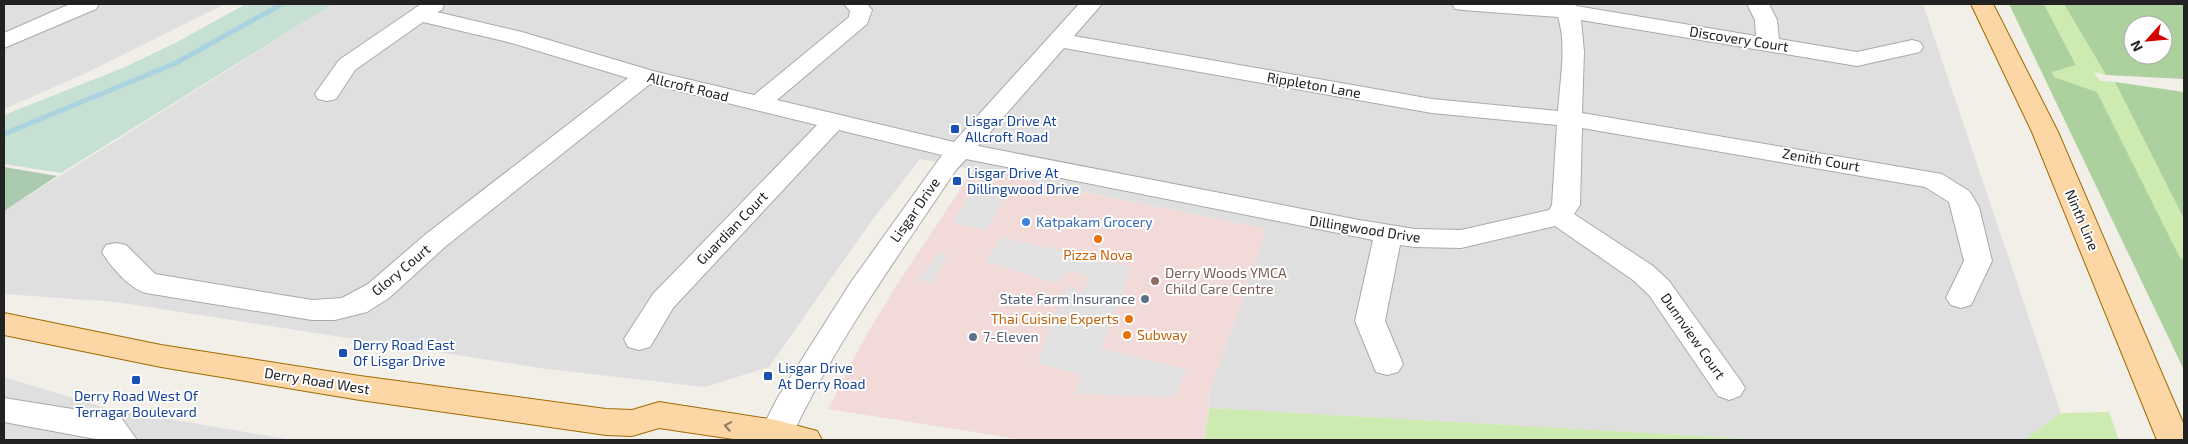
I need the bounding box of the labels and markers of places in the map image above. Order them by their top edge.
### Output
place label: Lisgar Drive At Allcroft Road [965,112,1057,145]
marker: Lisgar Drive At Allcroft Road [949,123,961,135]
place label: Lisgar Drive At Dillingwood Drive [967,164,1079,197]
marker: Lisgar Drive At Dillingwood Drive [951,175,963,187]
place label: Katpakam Grocery [1036,213,1153,230]
marker: Katpakam Grocery [1020,216,1032,228]
marker: Pizza Nova [1092,233,1104,245]
place label: Pizza Nova [1063,246,1133,263]
place label: Derry Woods YMCA Child Care Centre [1165,264,1287,297]
marker: Derry Woods YMCA Child Care Centre [1149,275,1161,287]
place label: State Farm Insurance [1000,290,1135,307]
marker: State Farm Insurance [1139,293,1151,305]
place label: Thai Cuisine Experts [991,310,1119,327]
marker: Thai Cuisine Experts [1123,313,1135,325]
place label: Subway [1137,326,1188,343]
place label: 7-Eleven [983,328,1039,345]
marker: Subway [1121,329,1133,341]
marker: 7-Eleven [967,331,979,343]
place label: Derry Road East Of Lisgar Drive [353,336,455,369]
marker: Derry Road East Of Lisgar Drive [337,347,349,359]
place label: Lisgar Drive At Derry Road [778,359,866,392]
marker: Lisgar Drive At Derry Road [762,370,774,382]
marker: Derry Road West Of Terragar Boulevard [130,374,142,386]
place label: Derry Road West Of Terragar Boulevard [74,387,199,420]

